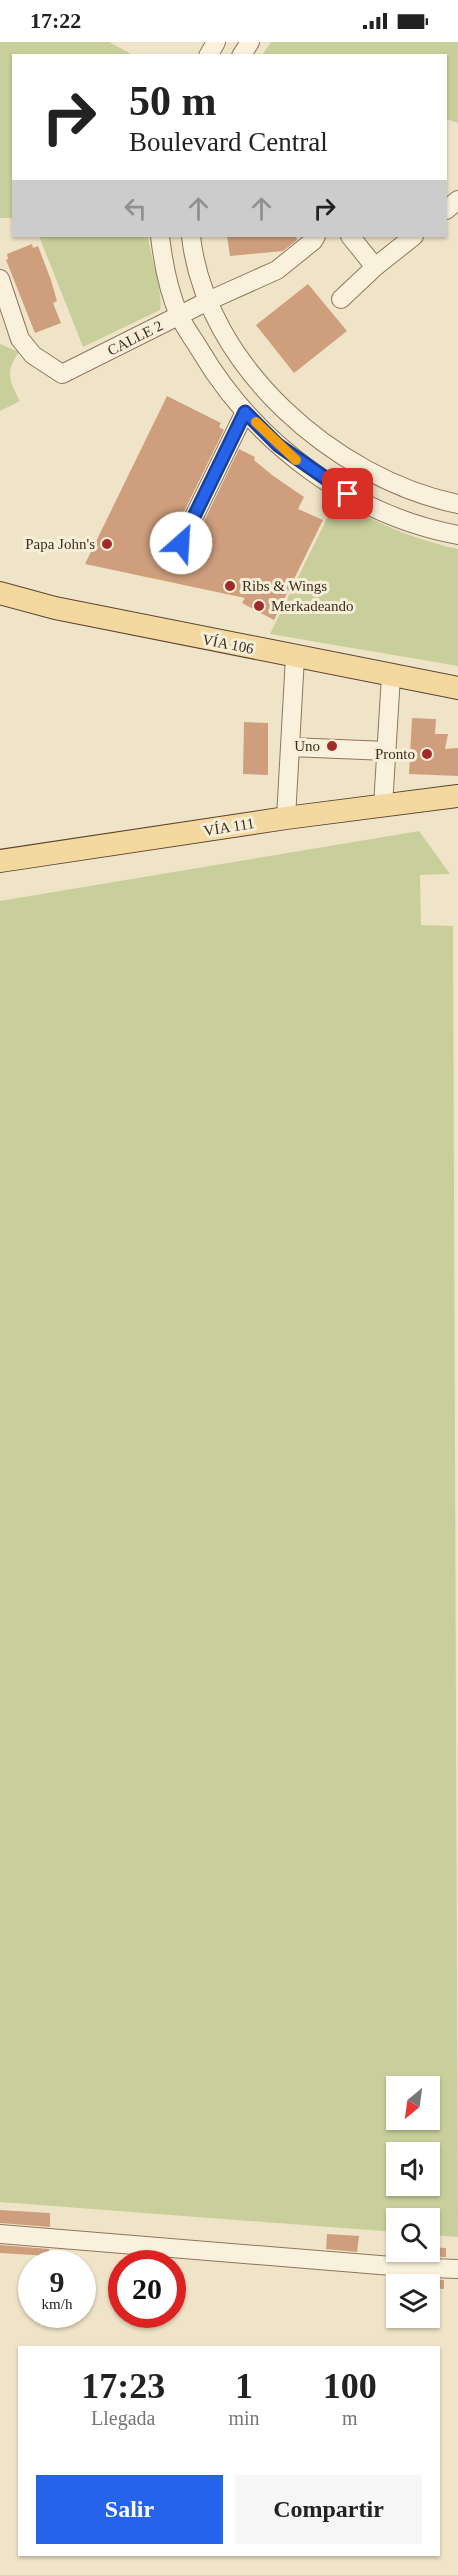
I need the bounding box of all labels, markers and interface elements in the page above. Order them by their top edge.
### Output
text: 17:22 [30,8,81,33]
icon: right [30,78,108,156]
text: 50 m [129,78,217,124]
text: Boulevard Central [129,127,328,157]
icon: left [119,192,152,225]
icon: ahead [182,192,215,225]
icon: ahead [245,192,278,225]
icon: right [308,192,341,225]
street label: CALLE 2 [105,317,165,359]
pin [322,468,373,519]
icon: arrive [331,477,364,510]
position arrow [149,511,213,575]
place label: Papa John's [25,536,95,552]
marker: Papa John's [100,537,114,551]
place label: Ribs & Wings [242,578,327,594]
marker: Ribs & Wings [223,579,237,593]
place label: Merkadeando [271,598,353,614]
marker: Merkadeando [252,599,266,613]
street label: VÍA 106 [201,631,256,657]
place label: Uno [294,738,320,754]
marker: Uno [325,739,339,753]
place label: Pronto [375,746,415,762]
marker: Pronto [420,747,434,761]
street label: VÍA 111 [203,815,255,839]
north arrow [386,2076,440,2130]
map controls [386,2076,440,2328]
button: sound [386,2142,440,2196]
button: search [386,2208,440,2262]
speed limit sign: 20 [108,2250,186,2328]
text: 9 [50,2265,65,2298]
button: layers [386,2274,440,2328]
text: km/h [42,2296,72,2312]
text: 17:23 [81,2366,165,2406]
text: 1 [235,2366,253,2406]
text: 100 [323,2366,377,2406]
text: Llegada [91,2407,155,2429]
text: min [228,2407,260,2429]
text: m [342,2407,358,2429]
button: Salir [36,2475,223,2544]
button: Compartir [235,2475,422,2544]

